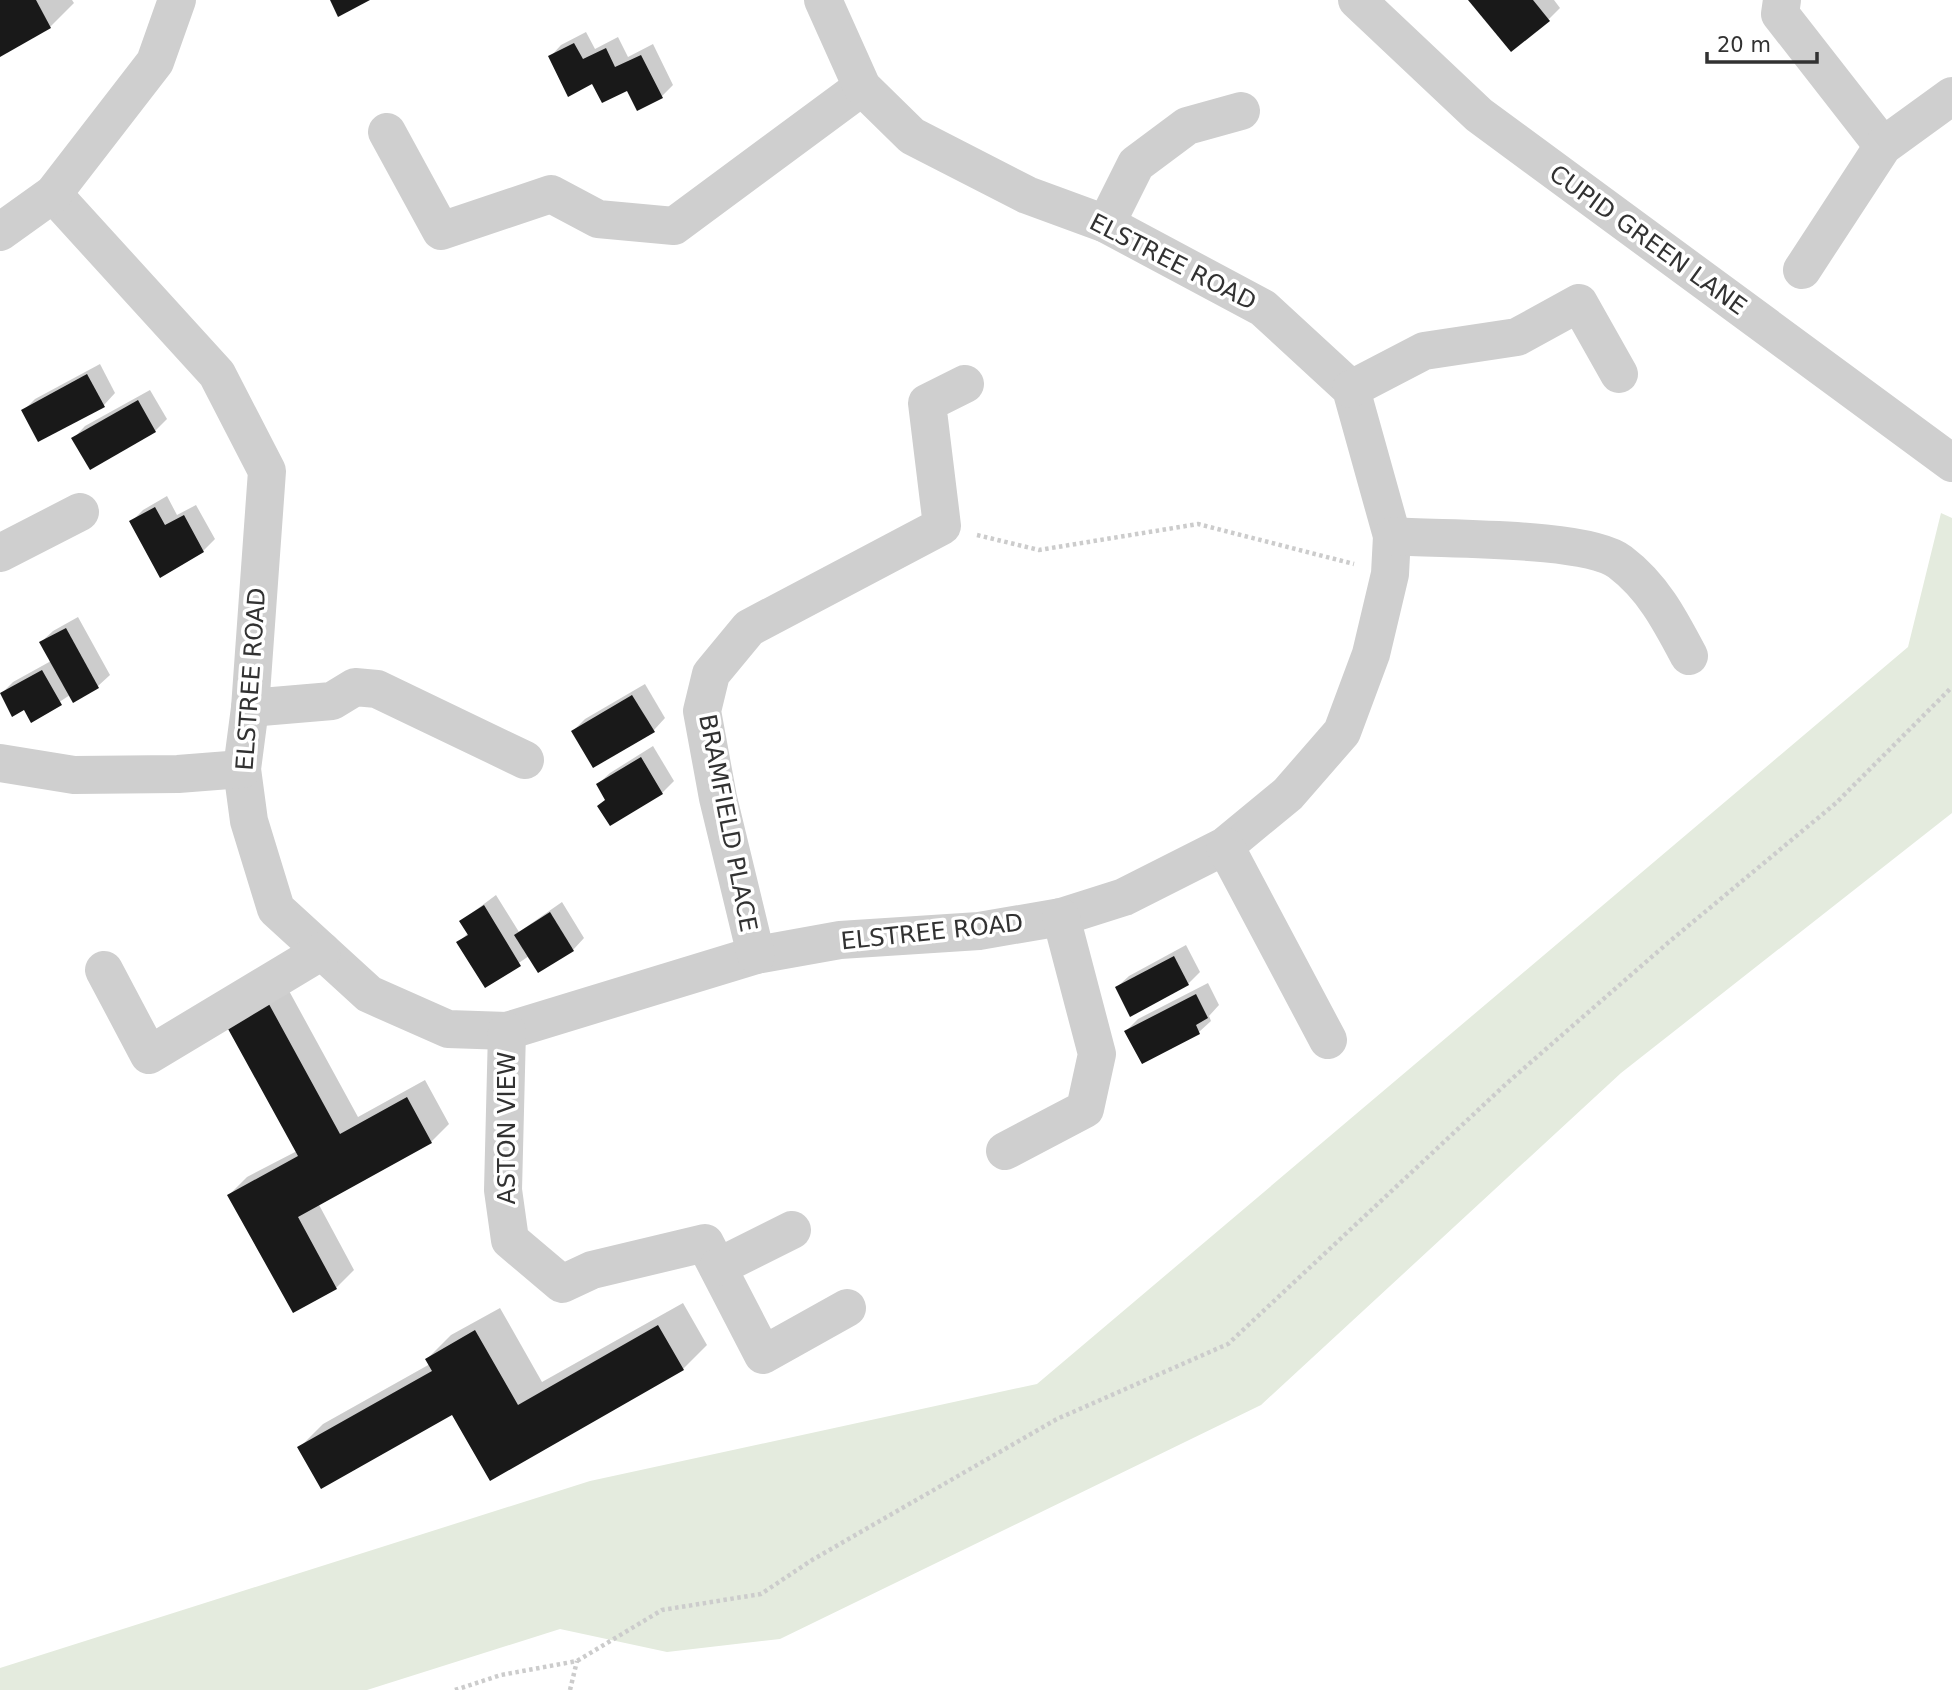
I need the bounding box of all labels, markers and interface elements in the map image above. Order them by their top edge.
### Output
scale bar [1707,21,1817,65]
text: 20 m [1717,33,1771,57]
street label: CUPID GREEN LANE [1544,159,1752,321]
street label: ELSTREE ROAD [1085,208,1261,316]
street label: ELSTREE ROAD [231,587,271,771]
street label: BRAMFIELD PLACE [693,712,763,934]
street label: ELSTREE ROAD [839,909,1025,955]
street label: ASTON VIEW [493,1051,521,1205]

